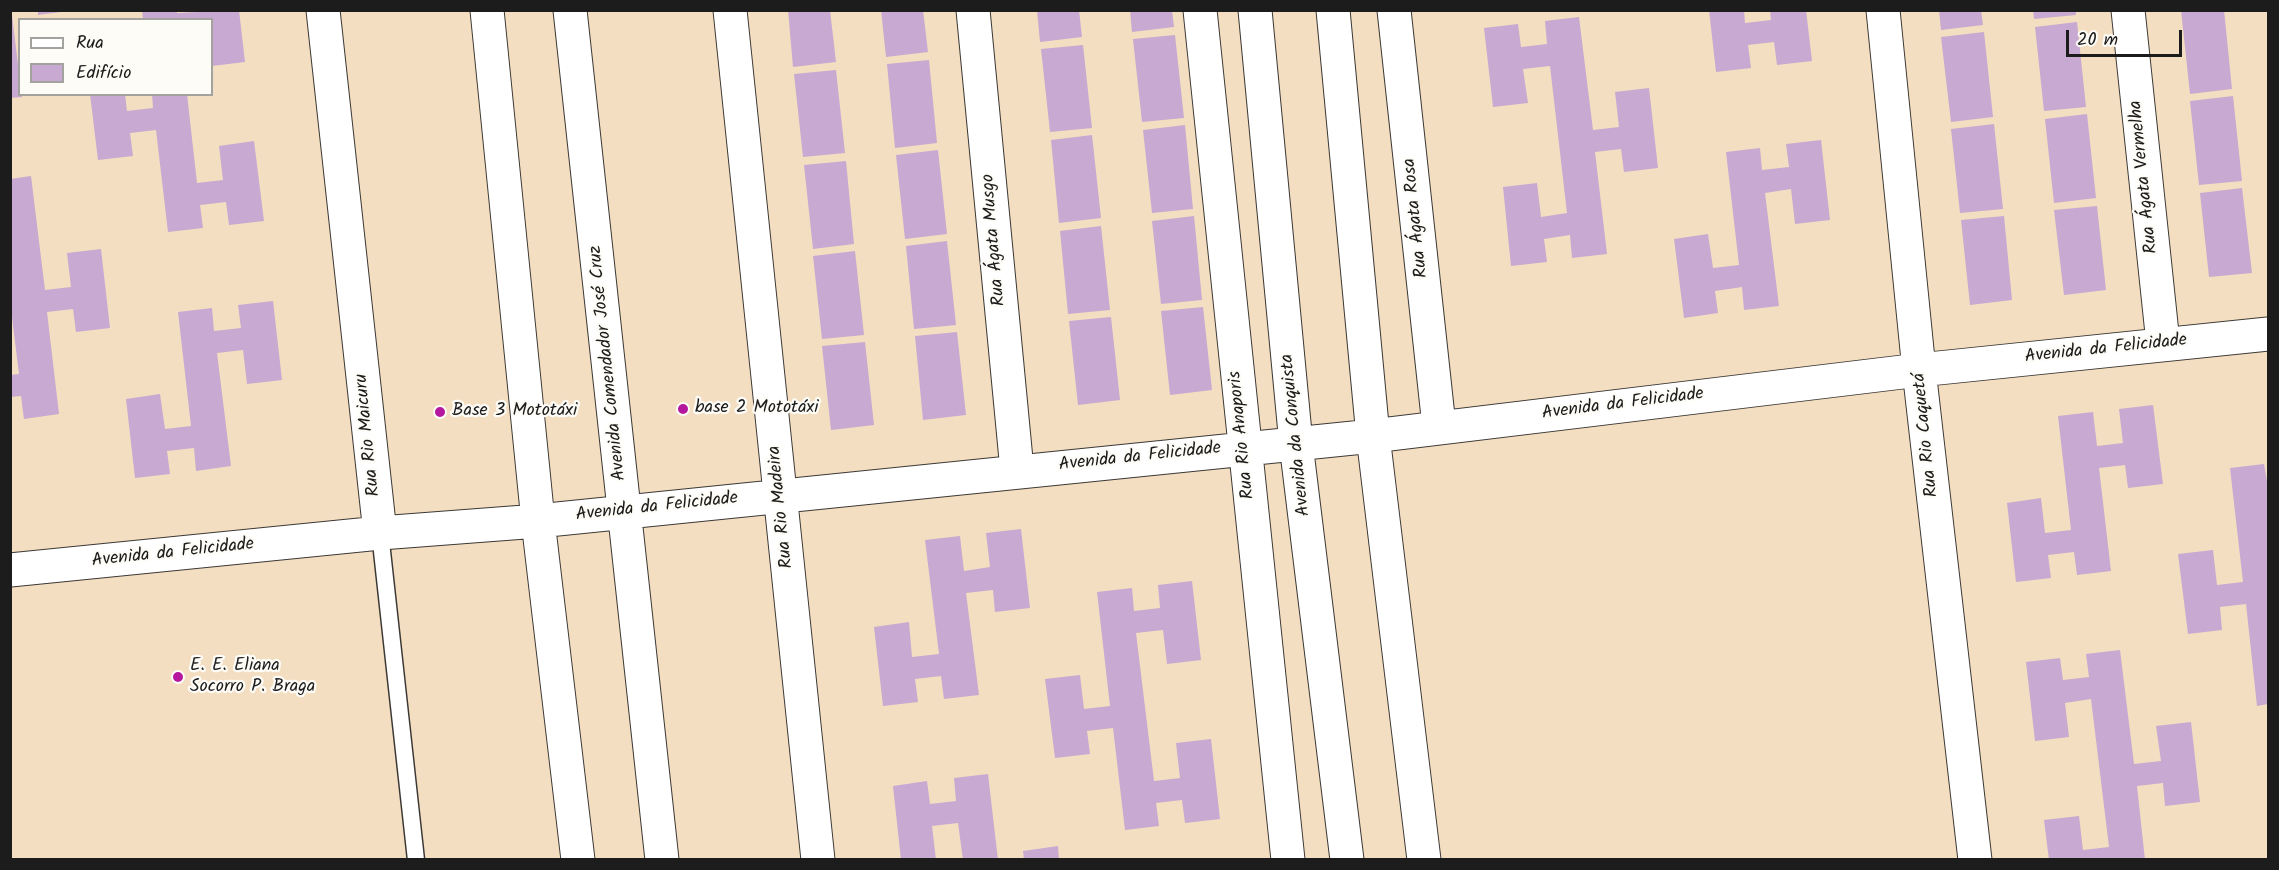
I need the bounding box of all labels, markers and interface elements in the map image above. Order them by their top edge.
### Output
legend [18,18,213,96]
scale bar [2069,18,2184,56]
text: 20 m [2077,26,2118,55]
text: Rua [76,29,104,58]
text: Edifício [76,59,131,88]
street label: Rua Ágata Vermelha [2126,99,2164,255]
street label: Rua Ágata Rosa [1400,157,1434,279]
street label: Rua Ágata Musgo [978,173,1012,307]
street label: Avenida Comendador José Cruz [586,244,632,482]
street label: Avenida da Felicidade [2024,331,2188,369]
street label: Avenida da Conquista [1278,353,1316,517]
street label: Rua Rio Anaporis [1226,370,1260,500]
street label: Rua Rio Caquetá [1910,372,1944,498]
street label: Rua Rio Maicuru [352,373,386,497]
street label: Avenida da Felicidade [1541,384,1705,426]
place label: base 2 Mototáxi [695,398,818,420]
place label: Base 3 Mototáxi [452,401,577,423]
marker: base 2 Mototáxi [676,402,690,416]
marker: Base 3 Mototáxi [433,405,447,419]
street label: Avenida da Felicidade [1058,439,1222,477]
street label: Rua Rio Madeira [765,445,799,569]
street label: Avenida da Felicidade [575,489,739,527]
street label: Avenida da Felicidade [91,535,255,573]
place label: E. E. Eliana Socorro P. Braga [190,656,315,698]
marker: E. E. Eliana Socorro P. Braga [171,670,185,684]

